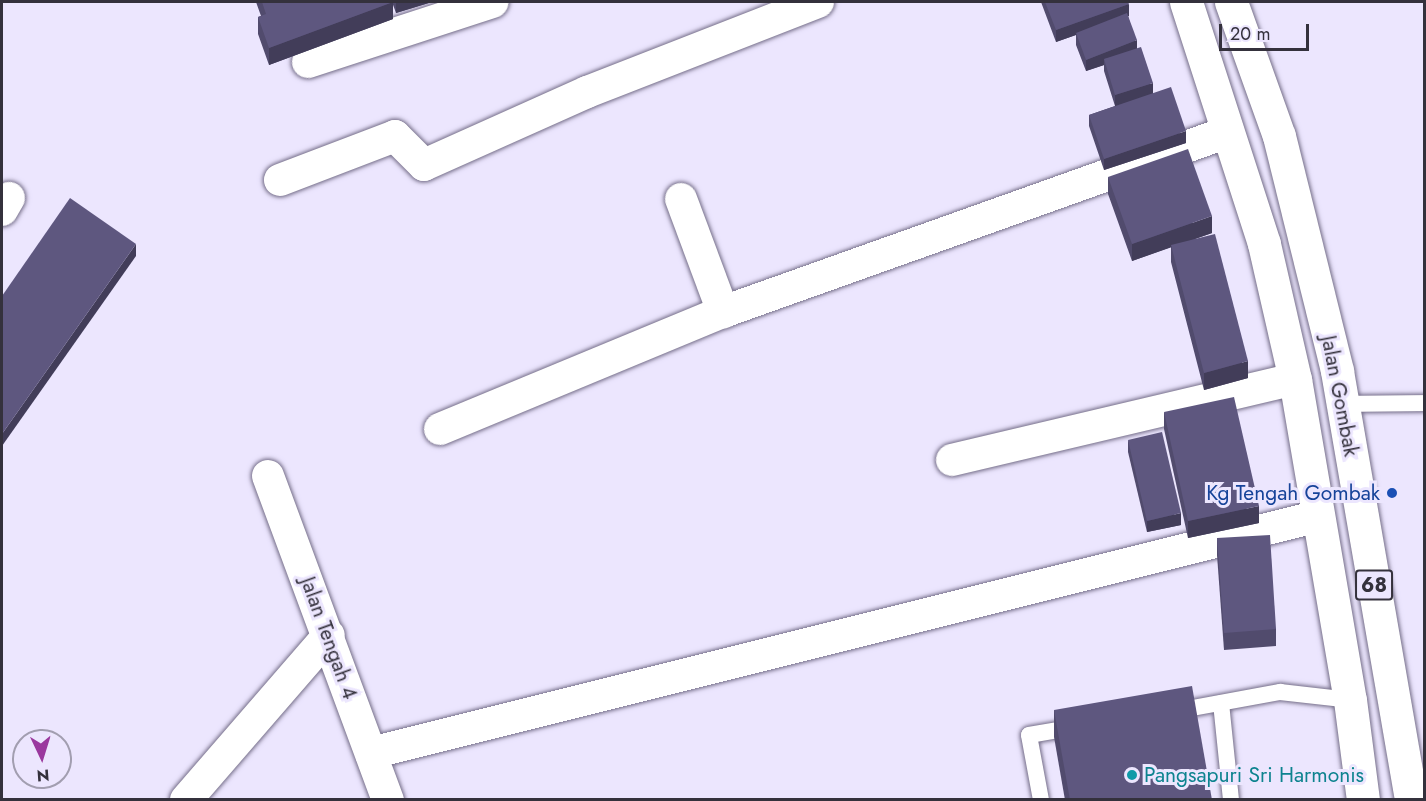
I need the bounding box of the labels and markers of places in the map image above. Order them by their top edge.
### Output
place label: Kg Tengah Gombak [1206,480,1380,506]
marker: Kg Tengah Gombak [1385,486,1399,500]
place label: Pangsapuri Sri Harmonis [1144,762,1364,788]
marker: Pangsapuri Sri Harmonis [1125,768,1139,782]

